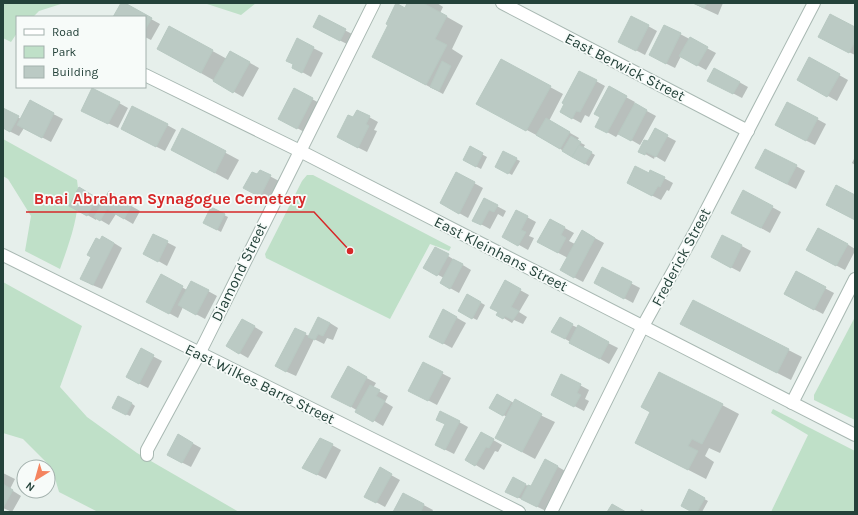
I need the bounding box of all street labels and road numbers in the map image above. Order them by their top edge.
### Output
street label: East Berwick Street [562,29,688,105]
street label: Frederick Street [648,205,715,309]
street label: East Kleinhans Street [431,213,571,296]
street label: Diamond Street [207,219,271,324]
street label: East Wilkes Barre Street [182,340,338,428]

